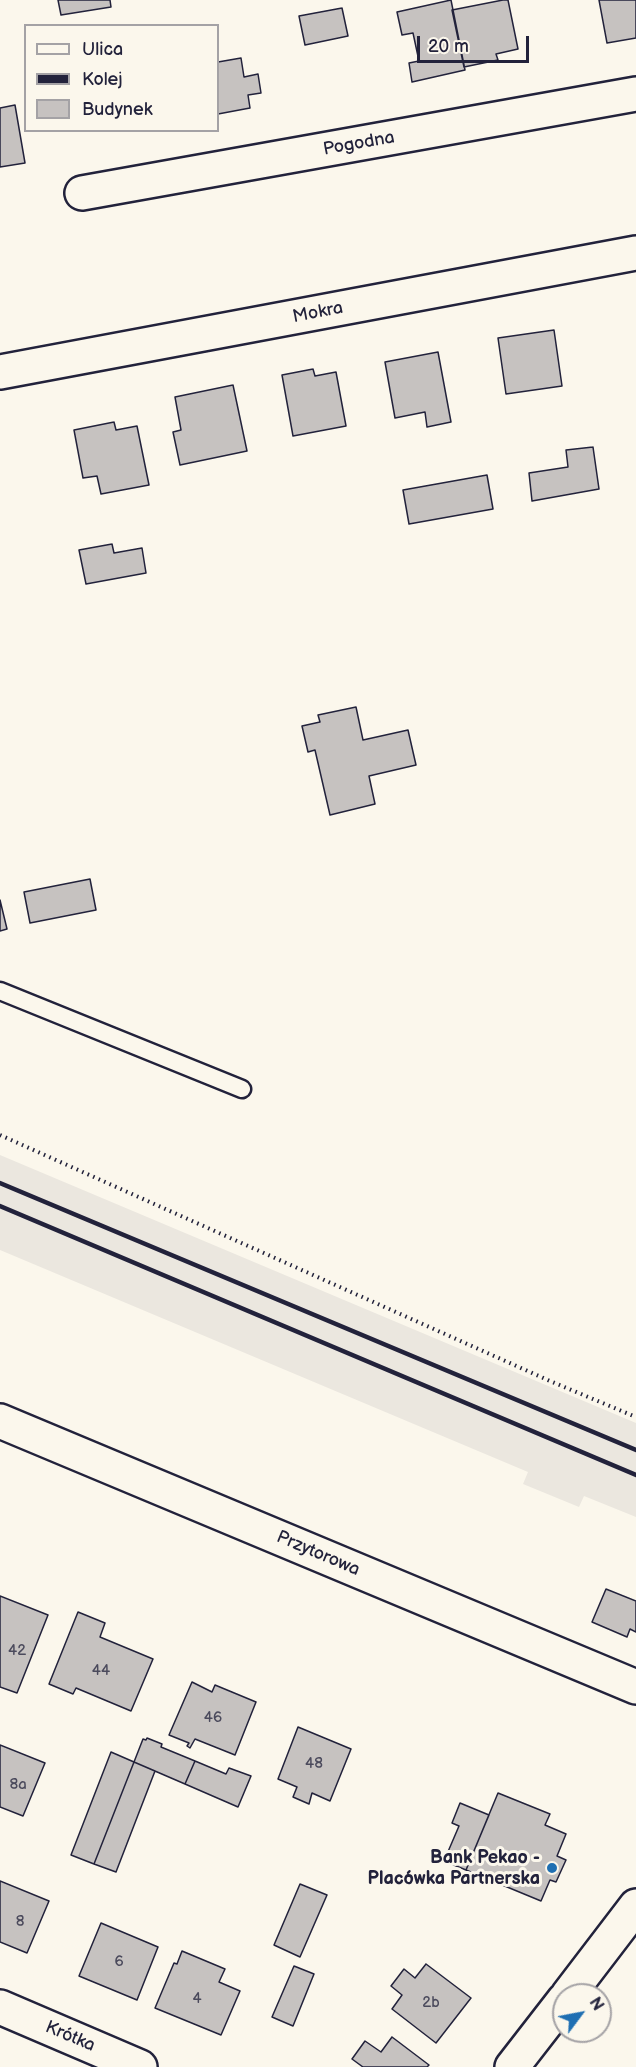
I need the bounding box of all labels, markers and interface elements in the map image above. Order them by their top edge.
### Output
legend [24,24,219,132]
scale bar [420,24,532,62]
text: 20 m [428,36,469,57]
text: Ulica [82,39,123,60]
text: Kolej [82,69,122,90]
text: Budynek [82,99,152,120]
street label: Pogodna [322,127,396,161]
street label: Mokra [291,298,345,328]
street label: Przytorowa [273,1527,363,1581]
house number: 42 [8,1642,26,1660]
house number: 44 [92,1662,110,1680]
house number: 46 [204,1709,222,1727]
house number: 48 [305,1755,323,1773]
house number: 8a [9,1776,27,1794]
place label: Bank Pekao - Placówka Partnerska [368,1847,540,1890]
marker: Bank Pekao - Placówka Partnerska [545,1861,559,1875]
house number: 8 [16,1913,24,1931]
house number: 6 [114,1953,124,1971]
north arrow [552,1983,612,2043]
house number: 4 [192,1990,202,2008]
house number: 2b [422,1994,440,2012]
text: N [585,1994,607,2014]
street label: Krótka [42,2017,98,2057]

